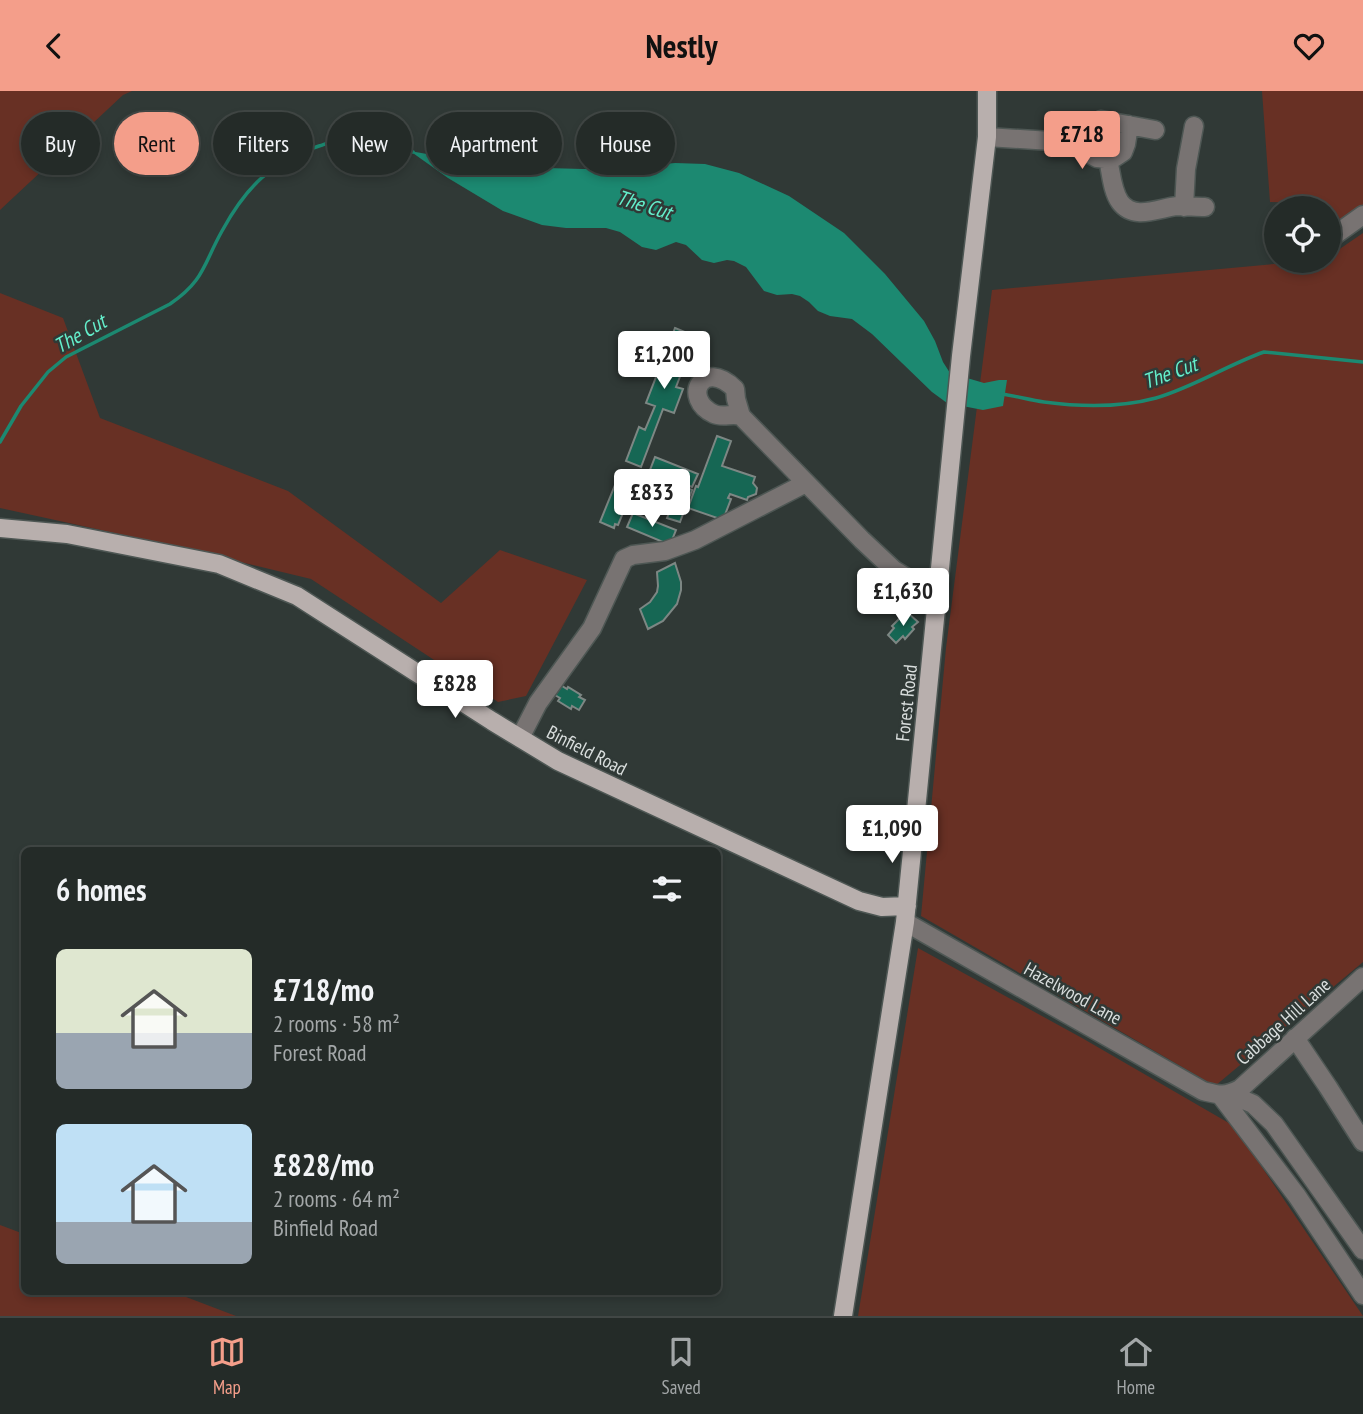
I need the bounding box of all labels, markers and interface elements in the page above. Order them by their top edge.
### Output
text: Nestly [645,25,718,67]
icon: back [35,27,73,65]
icon: heart [1290,27,1328,65]
pin: £718 [1041,111,1123,171]
chip: Buy [21,112,100,175]
chip: Rent [114,112,199,175]
chip: Filters [213,112,313,175]
chip: New [327,112,412,175]
chip: Apartment [426,112,562,175]
chip: House [576,112,675,175]
text: £718 [1060,119,1104,148]
water label: The Cut [613,183,677,226]
map controls [1264,196,1341,273]
button: locate [1264,196,1341,273]
water label: The Cut [49,307,113,359]
pin: £1,200 [607,331,721,391]
text: £1,200 [634,339,694,368]
water label: The Cut [1139,350,1203,395]
pin: £833 [611,469,693,529]
text: £833 [630,477,674,506]
pin: £1,630 [846,568,960,628]
text: £1,630 [873,576,933,605]
pin: £828 [414,661,496,720]
street label: Forest Road [890,663,922,743]
text: £828 [433,668,477,697]
street label: Binfield Road [543,720,631,780]
pin: £1,090 [835,805,949,865]
text: £1,090 [862,813,922,842]
text: 6 homes [56,870,147,909]
icon: filters [648,870,686,908]
street label: Hazelwood Lane [1020,956,1126,1030]
text: £718/mo [273,970,374,1009]
street label: Cabbage Hill Lane [1231,972,1335,1070]
icon: home [112,977,196,1061]
text: 2 rooms · 58 m² [273,1009,400,1038]
text: Forest Road [273,1038,366,1067]
text: £828/mo [273,1145,374,1184]
icon: home [112,1152,196,1236]
text: 2 rooms · 64 m² [273,1184,400,1213]
text: Binfield Road [273,1213,378,1242]
tab: Map [208,1333,246,1399]
tab: Saved [662,1333,701,1399]
tab: Home [1117,1333,1155,1399]

